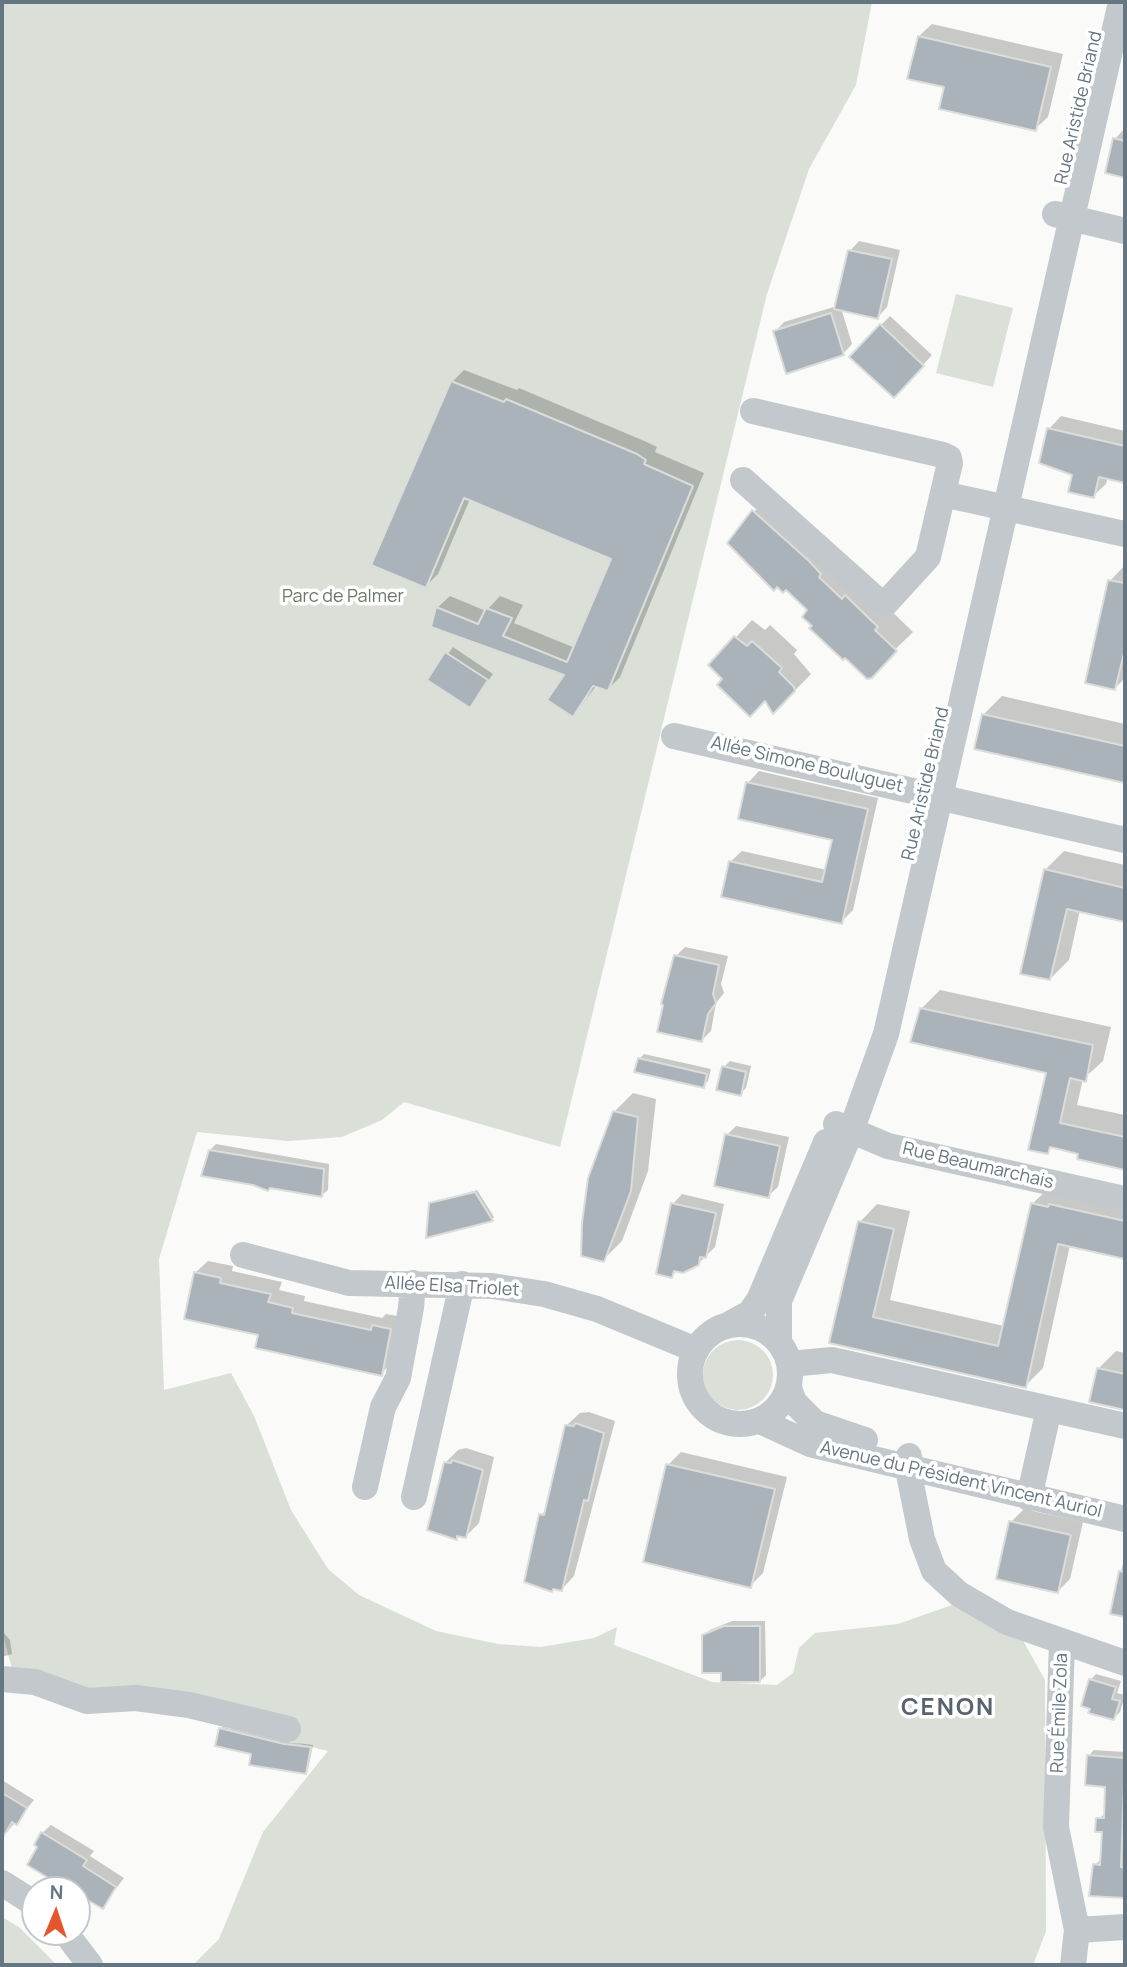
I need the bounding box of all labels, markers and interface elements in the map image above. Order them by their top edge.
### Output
street label: Rue Aristide Briand [1051,29,1107,187]
park label: Parc de Palmer [282,586,404,608]
street label: Rue Aristide Briand [898,705,954,863]
street label: Allée Simone Bouluguet [709,732,905,798]
street label: Rue Beaumarchais [900,1138,1056,1194]
street label: Allée Elsa Triolet [384,1273,520,1301]
street label: Avenue du Président Vincent Auriol [818,1437,1104,1523]
street label: Rue Émile Zola [1047,1653,1073,1773]
district label: CENON [902,1694,994,1722]
north arrow [21,1876,91,1946]
text: N [49,1879,64,1905]

